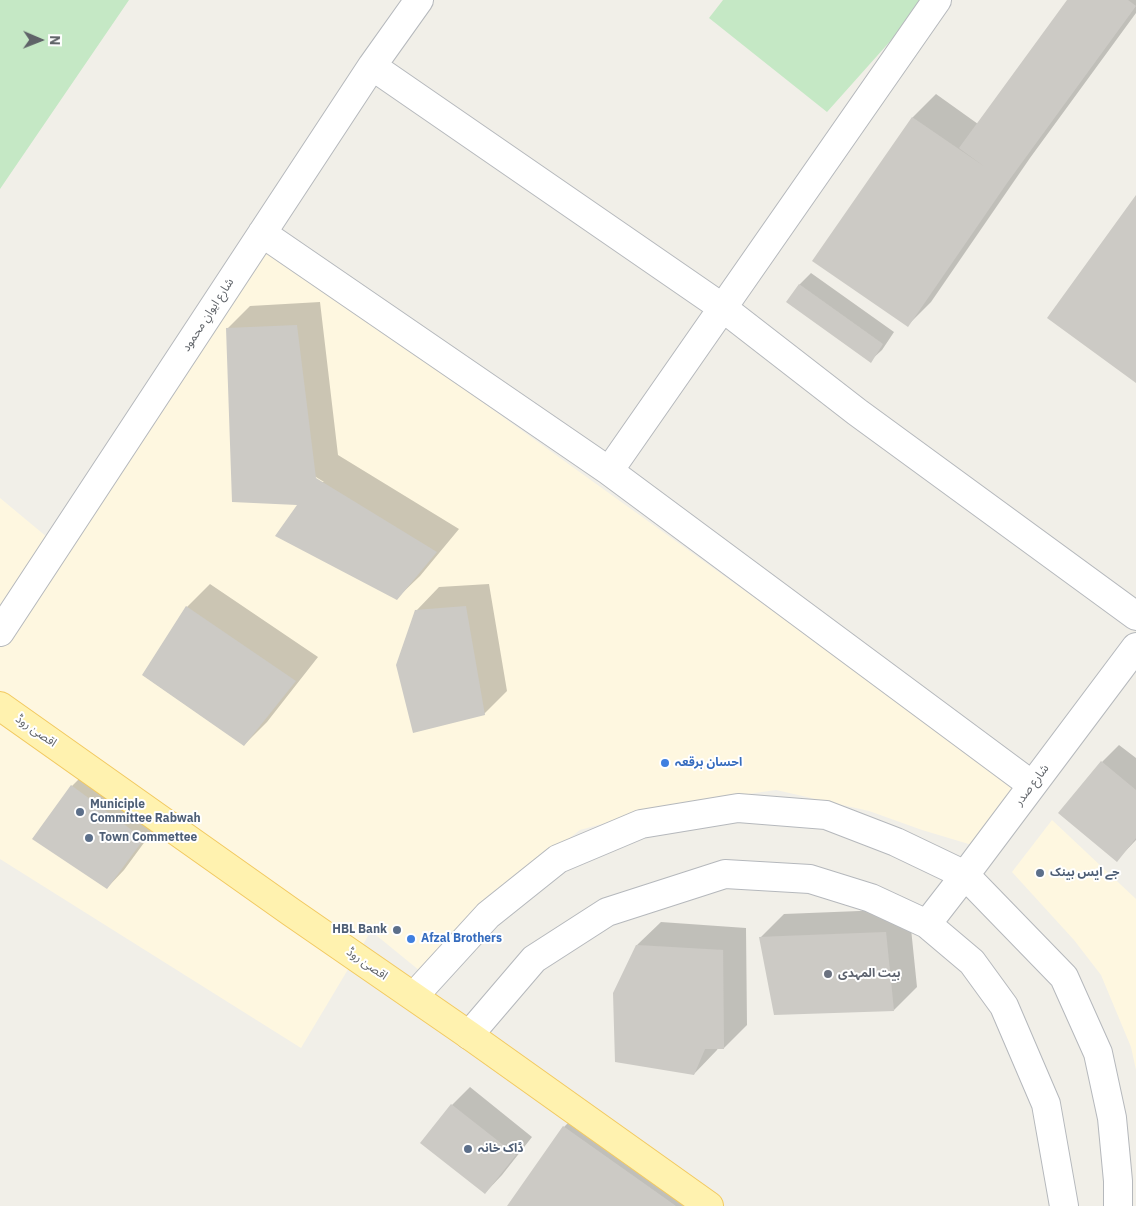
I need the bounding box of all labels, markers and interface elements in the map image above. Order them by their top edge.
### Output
north arrow [15,15,65,65]
text: N [46,35,64,45]
street label: شارع ایوانِ محمود [179,276,237,354]
street label: اقصیٰ روڈ [13,712,59,750]
place label: احسان برقعہ [675,756,742,770]
marker: احسان برقعہ [659,757,671,769]
street label: شارع صدر [1012,762,1052,808]
place label: Municiple Committee Rabwah [90,798,201,826]
marker: Municiple Committee Rabwah [74,806,86,818]
place label: Town Commettee [99,831,197,845]
marker: Town Commettee [83,832,95,844]
place label: جے ایس بینک [1050,866,1120,880]
marker: جے ایس بینک [1034,867,1046,879]
place label: HBL Bank [332,923,387,937]
marker: HBL Bank [391,924,403,936]
place label: Afzal Brothers [421,932,502,946]
marker: Afzal Brothers [405,933,417,945]
street label: اقصیٰ روڈ [344,945,390,983]
place label: بیت المہدی [838,967,900,981]
marker: بیت المہدی [822,968,834,980]
place label: ڈاک خانہ [478,1142,523,1156]
marker: ڈاک خانہ [462,1143,474,1155]

